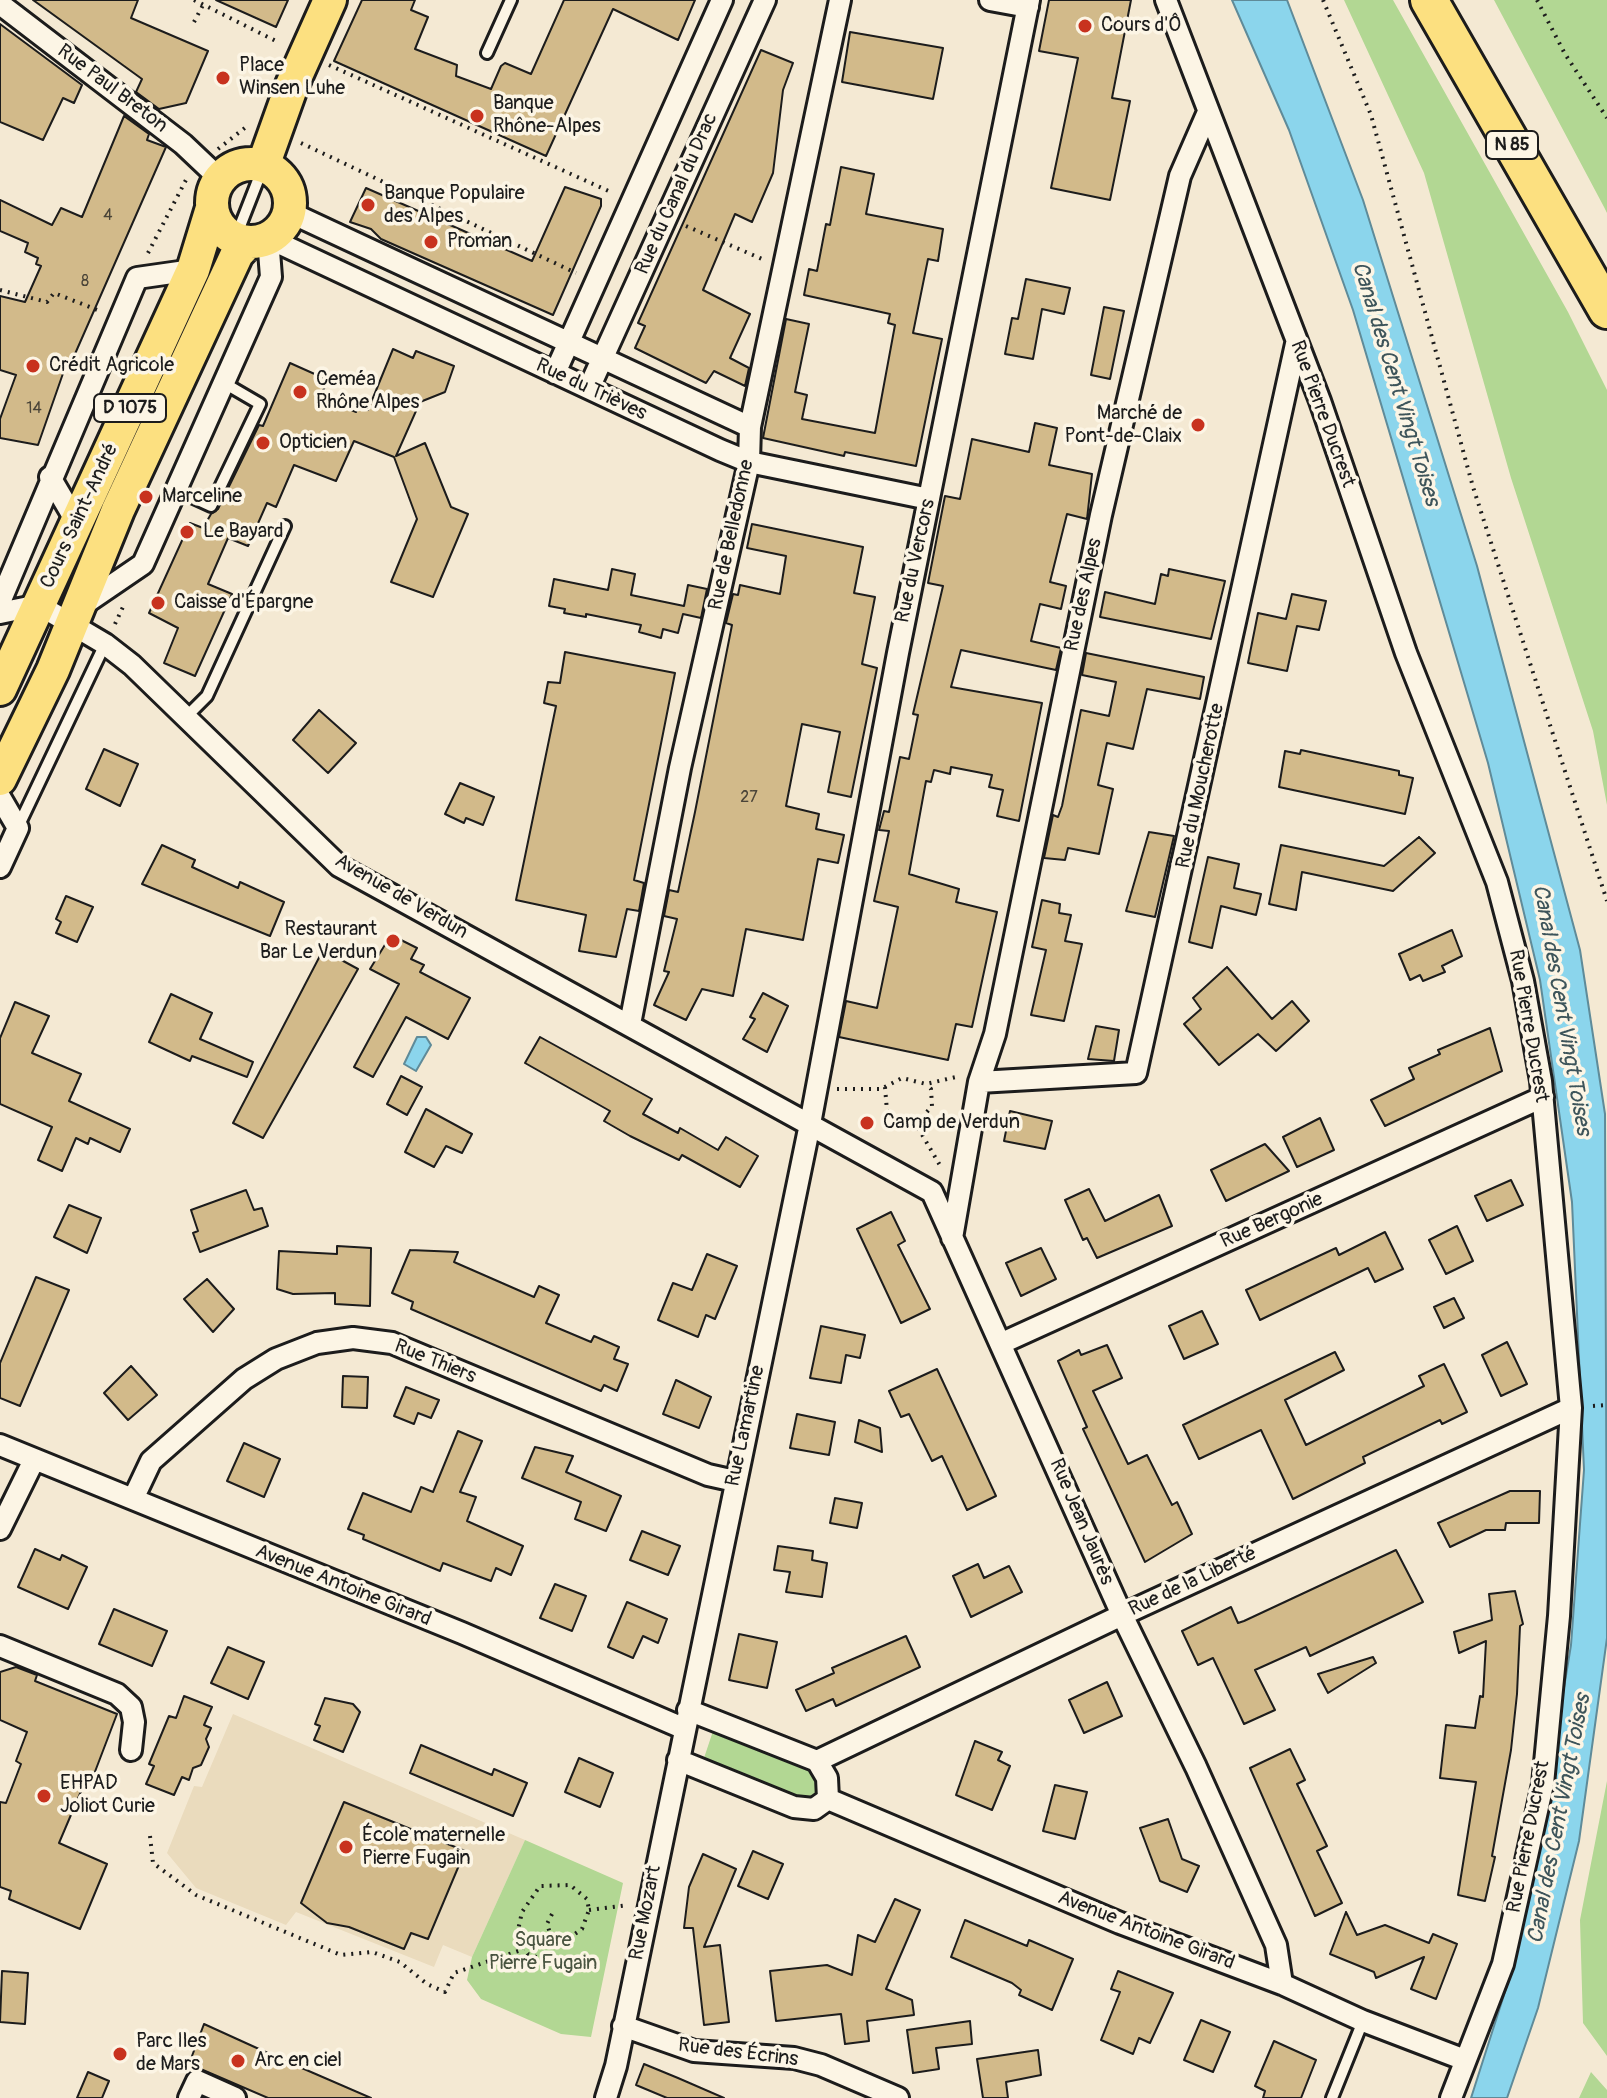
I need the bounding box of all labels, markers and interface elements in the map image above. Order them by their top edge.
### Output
place label: Cours d'Ô [1101,14,1182,38]
marker: Cours d'Ô [1076,17,1094,35]
street label: Rue Paul Breton [52,40,172,138]
place label: Place Winsen Luhe [239,54,345,101]
marker: Place Winsen Luhe [214,69,232,87]
place label: Banque Rhône-Alpes [493,92,601,139]
marker: Banque Rhône-Alpes [468,107,486,125]
street label: Rue du Canal du Drac [631,110,723,278]
road number: N 85 [1486,131,1538,159]
place label: Banque Populaire des Alpes [384,182,525,229]
marker: Banque Populaire des Alpes [359,196,377,214]
house number: 4 [103,206,113,226]
place label: Proman [447,230,512,254]
marker: Proman [422,233,440,251]
water label: Canal des Cent Vingt Toises [1345,259,1445,509]
house number: 8 [81,272,89,292]
street label: Rue Pierre Ducrest [1284,337,1360,491]
place label: Crédit Agricole [49,354,174,378]
street label: Rue du Trièves [532,354,650,426]
marker: Crédit Agricole [24,357,42,375]
place label: Ceméa Rhône Alpes [316,368,419,415]
marker: Ceméa Rhône Alpes [291,383,309,401]
road number: D 1075 [94,394,166,422]
house number: 14 [26,399,42,419]
place label: Marché de Pont-de-Claix [1064,402,1182,449]
marker: Marché de Pont-de-Claix [1189,416,1207,434]
place label: Opticien [279,431,347,455]
marker: Opticien [254,434,272,452]
street label: Cours Saint-André [36,440,124,592]
street label: Rue de Belledonne [704,458,760,612]
place label: Marceline [162,485,242,509]
marker: Marceline [137,488,155,506]
street label: Rue du Vercors [891,497,941,625]
place label: Le Bayard [203,520,283,544]
marker: Le Bayard [178,523,196,541]
street label: Rue des Alpes [1060,536,1108,654]
place label: Caisse d'Épargne [174,591,313,615]
marker: Caisse d'Épargne [149,594,167,612]
street label: Rue du Moucherotte [1172,701,1230,871]
house number: 27 [740,788,758,808]
street label: Avenue de Verdun [330,849,472,945]
water label: Canal des Cent Vingt Toises [1526,883,1596,1137]
place label: Restaurant Bar Le Verdun [260,918,377,965]
marker: Restaurant Bar Le Verdun [384,932,402,950]
street label: Rue Pierre Ducrest [1503,948,1553,1104]
place label: Camp de Verdun [883,1111,1020,1135]
marker: Camp de Verdun [858,1114,876,1132]
street label: Rue Bergonie [1217,1188,1327,1254]
street label: Rue Thiers [391,1335,479,1389]
street label: Rue Lamartine [721,1363,771,1489]
street label: Rue Jean Jaurès [1044,1455,1118,1589]
street label: Avenue Antoine Girard [252,1540,434,1632]
street label: Rue de la Liberté [1125,1542,1261,1622]
water label: Canal des Cent Vingt Toises [1523,1692,1597,1946]
street label: Rue Pierre Ducrest [1502,1759,1556,1915]
place label: EHPAD Joliot Curie [60,1772,155,1819]
marker: EHPAD Joliot Curie [35,1787,53,1805]
place label: École maternelle Pierre Fugain [362,1824,505,1871]
marker: École maternelle Pierre Fugain [337,1838,355,1856]
street label: Rue Mozart [625,1864,667,1962]
street label: Avenue Antoine Girard [1054,1886,1238,1976]
park label: Square Pierre Fugain [489,1929,597,1976]
place label: Parc Iles de Mars [136,2030,206,2077]
street label: Rue des Écrins [677,2034,799,2072]
marker: Parc Iles de Mars [111,2045,129,2063]
place label: Arc en ciel [254,2049,342,2073]
marker: Arc en ciel [229,2052,247,2070]

